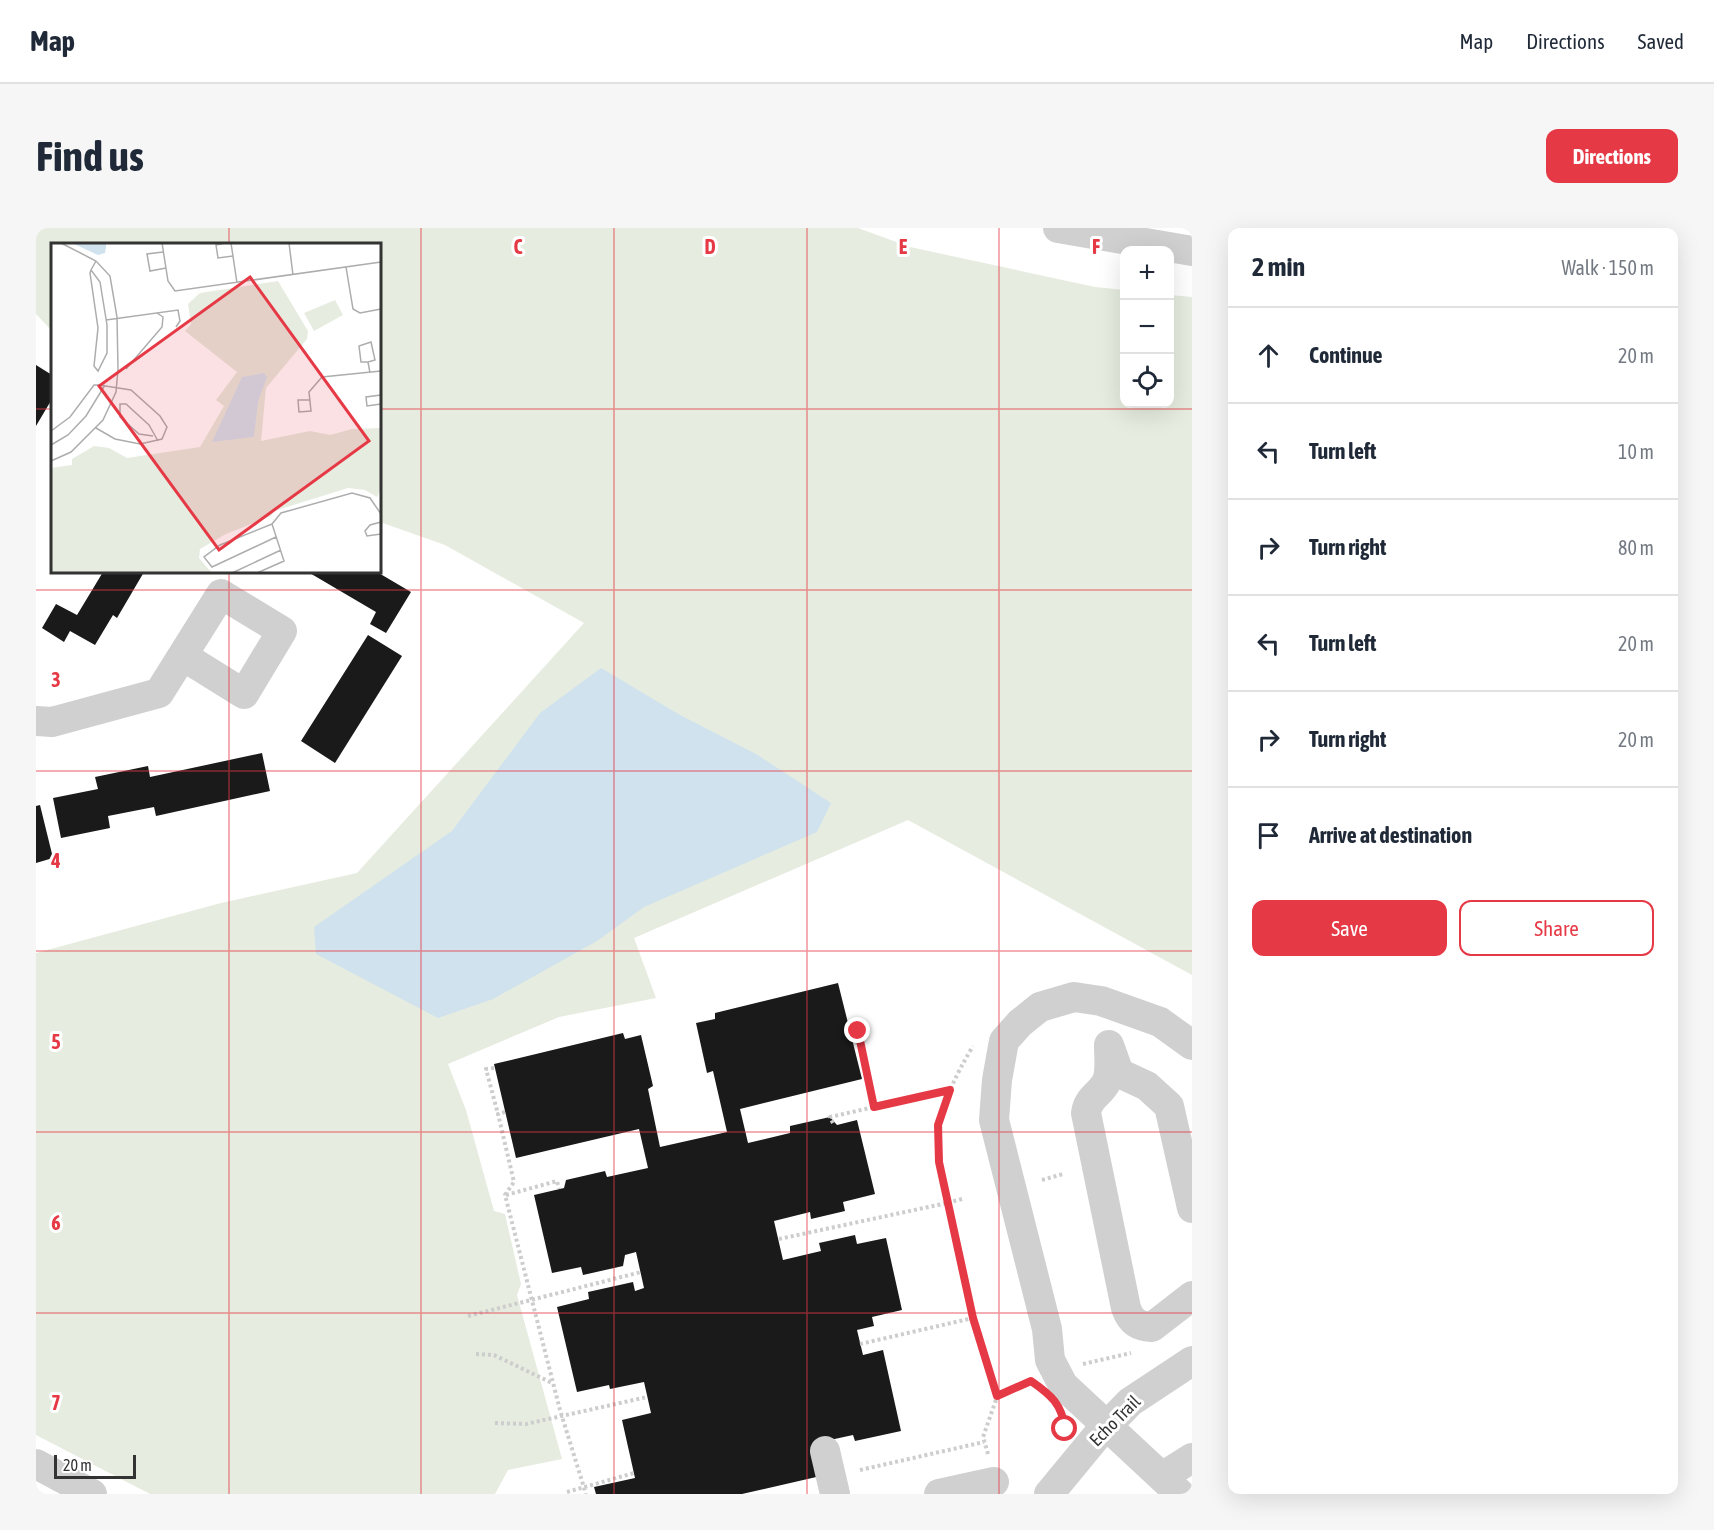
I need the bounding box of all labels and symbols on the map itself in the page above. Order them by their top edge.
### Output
text: C [514,235,523,258]
text: D [704,235,716,258]
text: E [899,235,908,258]
text: F [1092,235,1100,258]
inset map [51,243,381,573]
text: 3 [51,668,61,691]
text: 4 [50,849,61,872]
route end [844,1017,870,1043]
text: 5 [51,1030,61,1053]
text: 6 [51,1211,61,1234]
text: 7 [51,1391,61,1414]
street label: Echo Trail [1085,1391,1145,1450]
route start [1051,1415,1077,1441]
scale bar [54,1452,136,1480]

